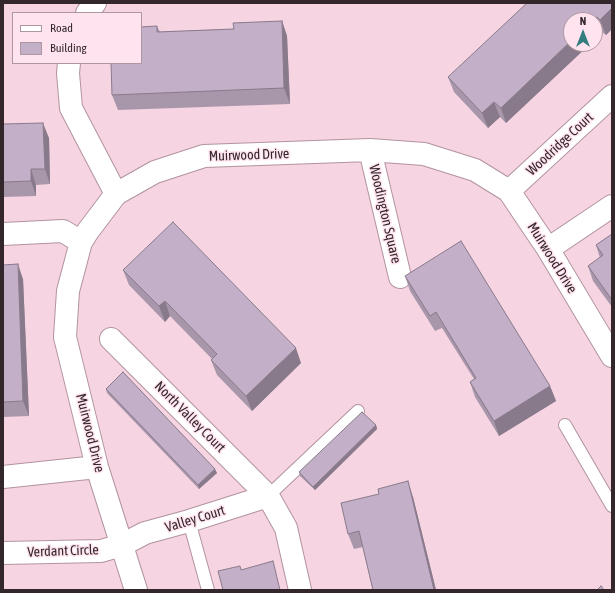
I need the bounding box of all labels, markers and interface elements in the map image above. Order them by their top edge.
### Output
legend [12,12,142,64]
north arrow [563,12,603,52]
text: N [580,15,586,27]
text: Road [50,21,73,35]
text: Building [50,41,87,55]
street label: Woodridge Court [523,109,597,179]
street label: Muirwood Drive [208,145,290,165]
street label: Woodington Square [365,163,405,265]
street label: Muirwood Drive [524,219,580,297]
street label: North Valley Court [151,378,229,456]
street label: Muirwood Drive [72,392,108,474]
street label: Valley Court [163,502,227,536]
street label: Verdant Circle [27,541,99,561]

